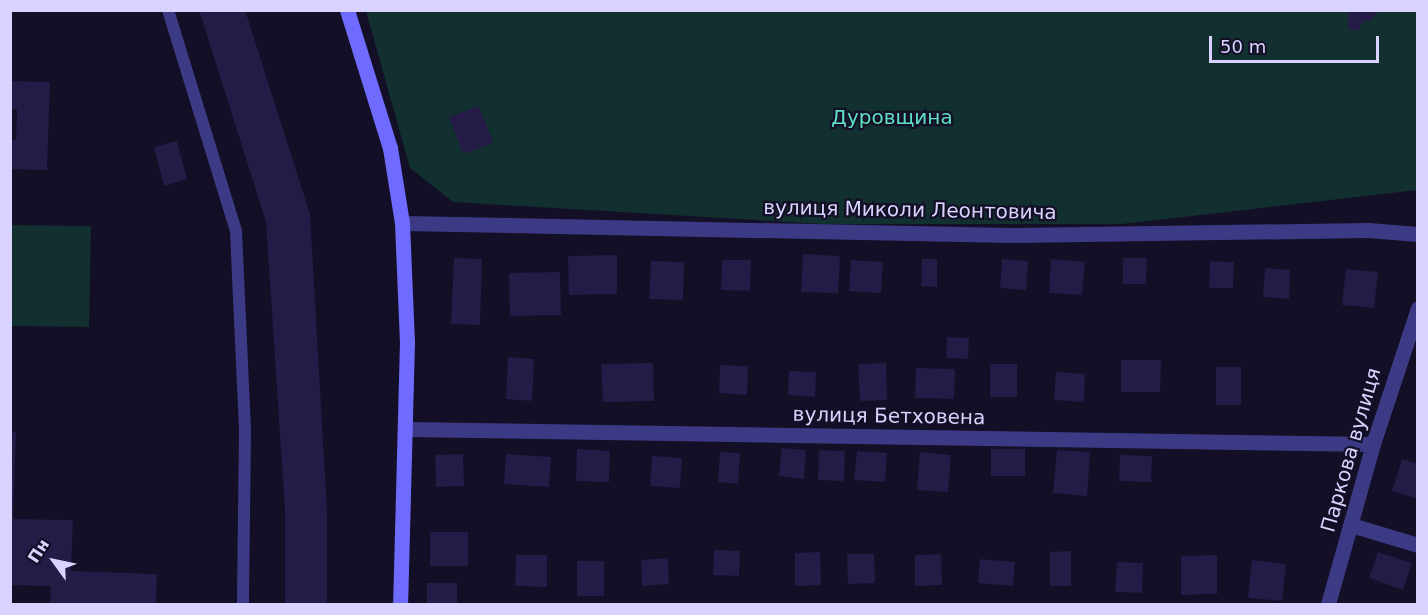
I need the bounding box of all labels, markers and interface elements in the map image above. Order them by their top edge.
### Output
scale bar [1212,24,1382,62]
text: 50 m [1220,36,1266,57]
park label: Дуровщина [831,105,953,129]
street label: вулиця Миколи Леонтовича [763,195,1057,225]
street label: Паркова вулиця [1316,365,1386,535]
street label: вулиця Бетховена [793,402,985,430]
north arrow [24,531,84,591]
text: Пн [24,536,53,566]

